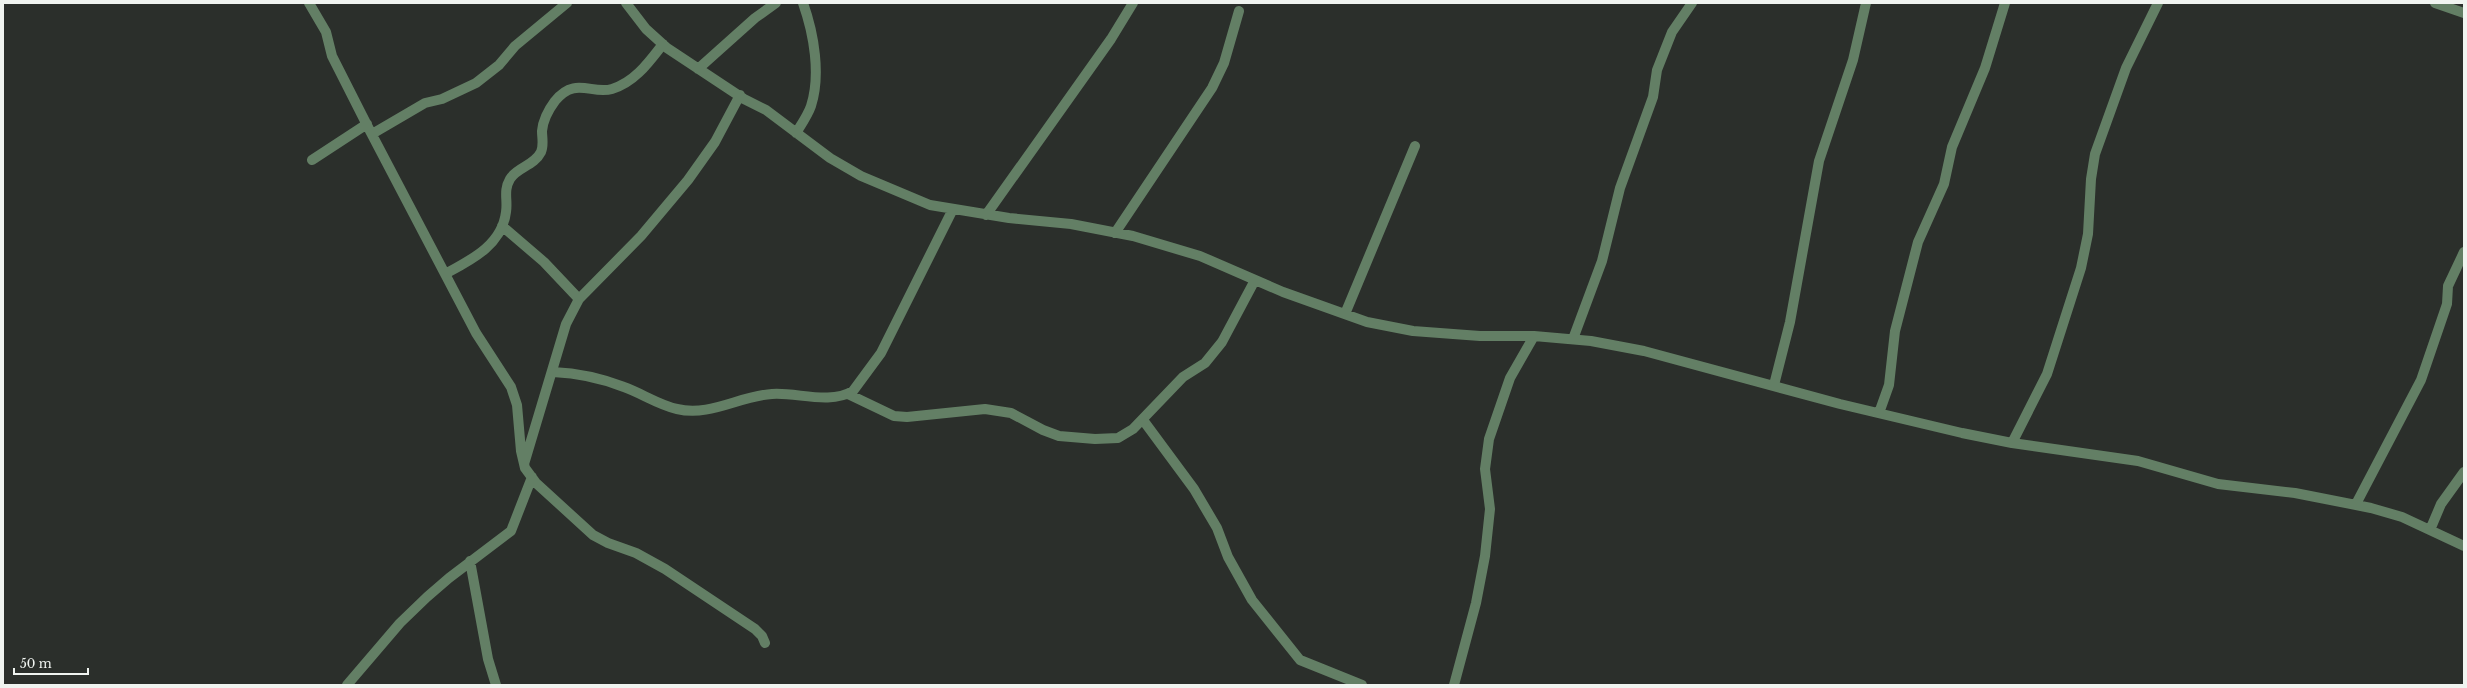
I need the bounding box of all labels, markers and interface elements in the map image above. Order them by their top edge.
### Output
scale bar [14,650,88,676]
text: 50 m [20,656,52,671]

